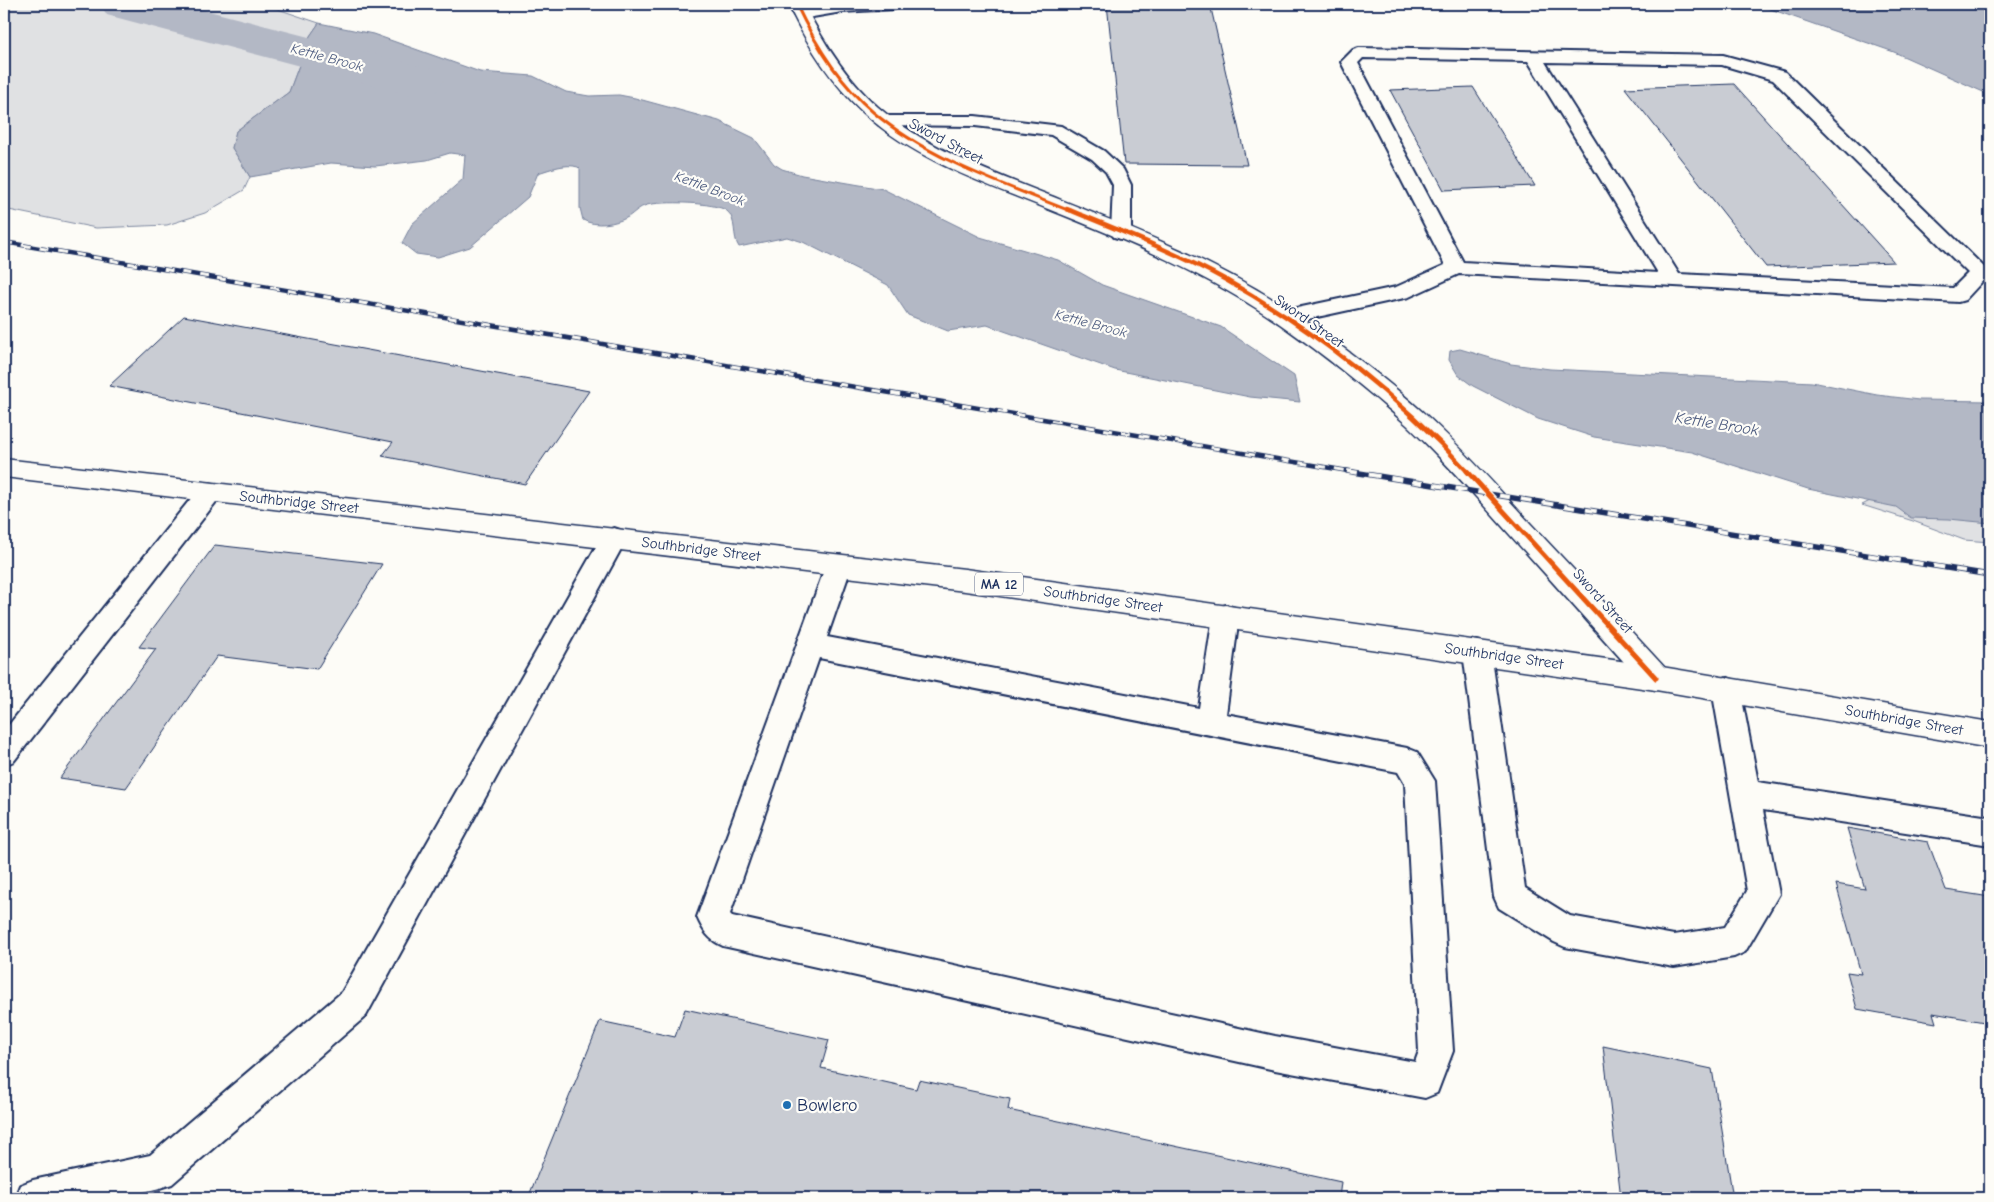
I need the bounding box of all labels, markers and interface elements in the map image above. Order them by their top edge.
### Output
water label: Kettle Brook [289,40,365,75]
street label: Sword Street [906,114,987,168]
water label: Kettle Brook [672,167,748,210]
street label: Sword Street [1271,290,1348,352]
water label: Kettle Brook [1053,306,1129,341]
water label: Kettle Brook [1674,408,1760,440]
street label: Southbridge Street [239,487,360,517]
street label: Southbridge Street [641,533,762,565]
street label: Sword Street [1569,565,1637,638]
road number: MA 12 [975,572,1023,596]
street label: Southbridge Street [1043,582,1164,616]
street label: Southbridge Street [1444,639,1565,673]
street label: Southbridge Street [1844,701,1965,739]
place label: Bowlero [797,1095,858,1116]
marker: Bowlero [781,1099,793,1111]

